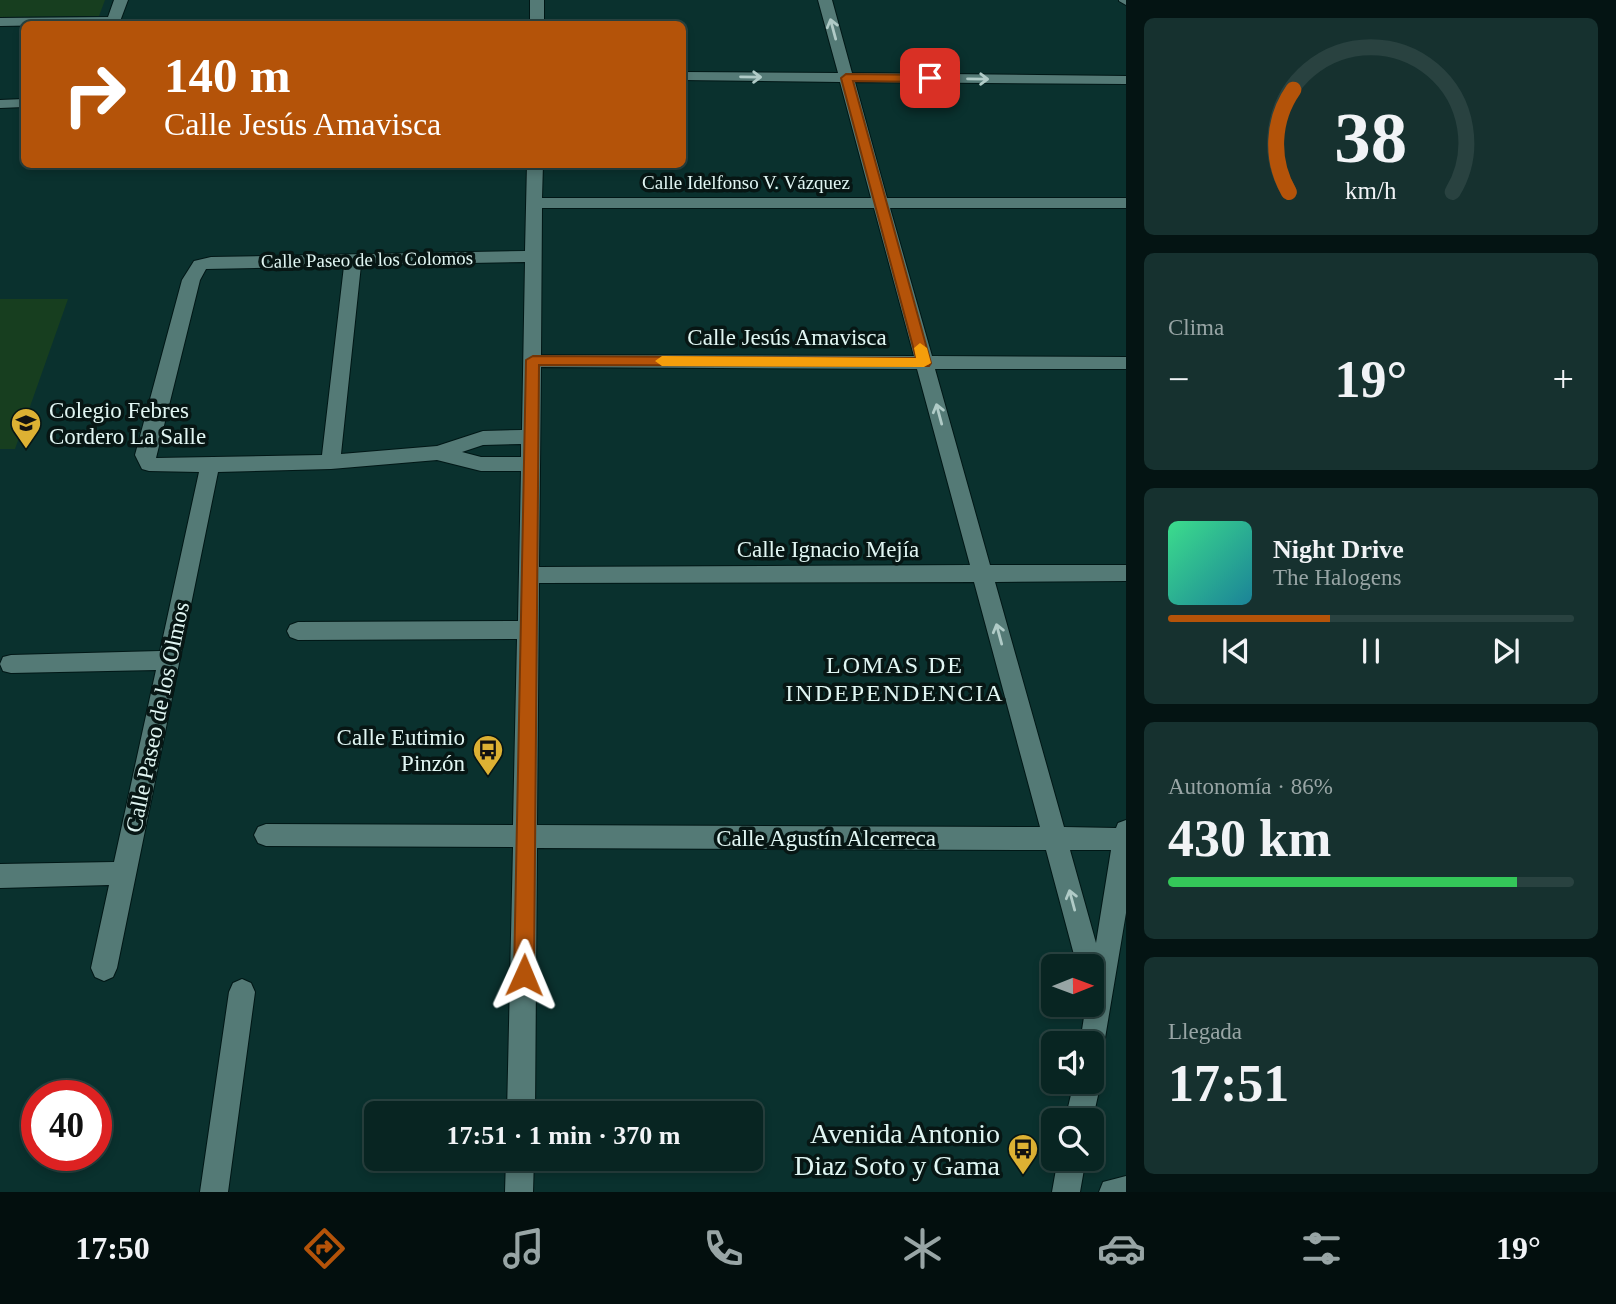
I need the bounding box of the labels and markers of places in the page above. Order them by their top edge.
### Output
pin [900,48,960,108]
place label: Colegio Febres Cordero La Salle [49,398,206,449]
school or university icon: Colegio Febres Cordero La Salle [9,406,43,450]
place label: Calle Eutimio Pinzón [337,725,465,776]
bus stop icon: Calle Eutimio Pinzón [471,733,505,777]
place label: Avenida Antonio Diaz Soto y Gama [794,1118,1001,1181]
bus stop icon: Avenida Antonio Diaz Soto y Gama [1006,1132,1040,1176]

